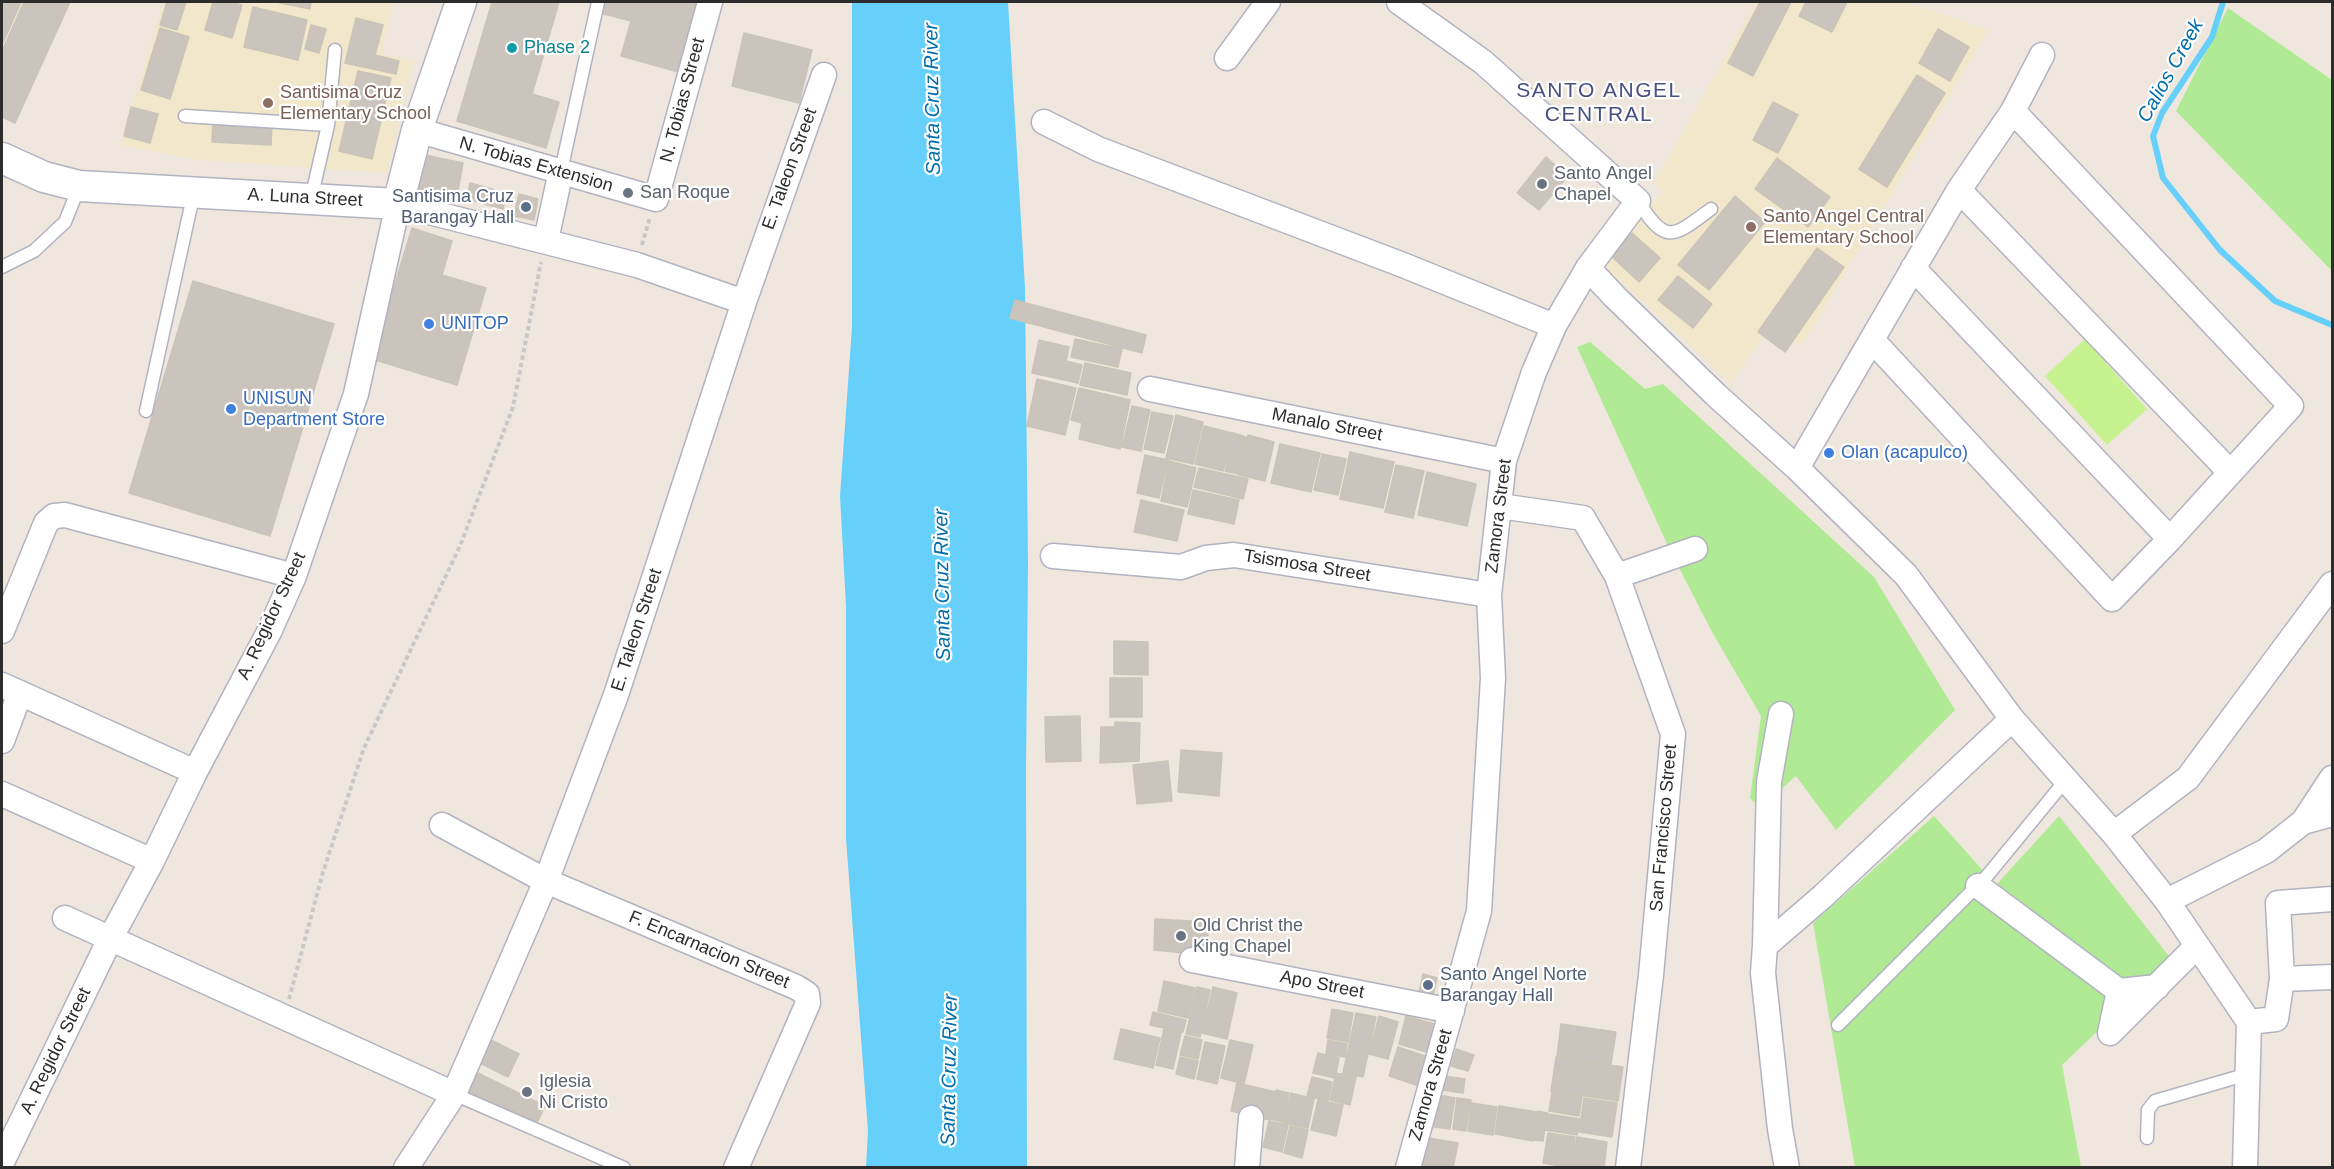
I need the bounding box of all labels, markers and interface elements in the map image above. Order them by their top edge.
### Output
water label: Calios Creek [2133,15,2209,127]
water label: Santa Cruz River [920,23,946,175]
street label: N. Tobias Street [656,35,710,165]
place label: Phase 2 [524,37,590,59]
marker: Phase 2 [505,41,519,55]
district label: SANTO ANGEL CENTRAL [1516,78,1682,128]
place label: Santisima Cruz Elementary School [280,82,431,124]
marker: Santisima Cruz Elementary School [261,96,275,110]
street label: E. Taleon Street [758,105,822,233]
street label: N. Tobias Extension [457,133,615,197]
place label: Santo Angel Chapel [1554,163,1652,206]
marker: Santo Angel Chapel [1535,177,1549,191]
place label: San Roque [640,182,730,204]
street label: A. Luna Street [247,184,363,212]
place label: Santisima Cruz Barangay Hall [392,186,514,228]
marker: San Roque [621,186,635,200]
marker: Santisima Cruz Barangay Hall [519,200,533,214]
place label: Santo Angel Central Elementary School [1763,206,1924,248]
marker: Santo Angel Central Elementary School [1744,220,1758,234]
place label: UNITOP [441,313,509,335]
marker: UNITOP [422,317,436,331]
place label: UNISUN Department Store [243,388,385,430]
marker: UNISUN Department Store [224,402,238,416]
street label: Manalo Street [1270,404,1384,446]
place label: Olan (acapulco) [1841,442,1968,464]
marker: Olan (acapulco) [1822,446,1836,460]
street label: Zamora Street [1481,458,1517,574]
water label: Santa Cruz River [930,509,956,661]
street label: Tsismosa Street [1242,545,1372,587]
street label: A. Regidor Street [233,549,311,683]
street label: E. Taleon Street [607,566,667,694]
street label: San Francisco Street [1646,743,1682,913]
street label: F. Encarnacion Street [626,906,792,994]
place label: Old Christ the King Chapel [1193,915,1303,958]
marker: Old Christ the King Chapel [1174,929,1188,943]
place label: Santo Angel Norte Barangay Hall [1440,964,1587,1006]
street label: Apo Street [1278,966,1366,1004]
marker: Santo Angel Norte Barangay Hall [1421,978,1435,992]
street label: A. Regidor Street [16,984,96,1118]
water label: Santa Cruz River [937,994,963,1146]
street label: Zamora Street [1405,1027,1457,1143]
place label: Iglesia Ni Cristo [539,1071,608,1114]
marker: Iglesia Ni Cristo [520,1085,534,1099]

